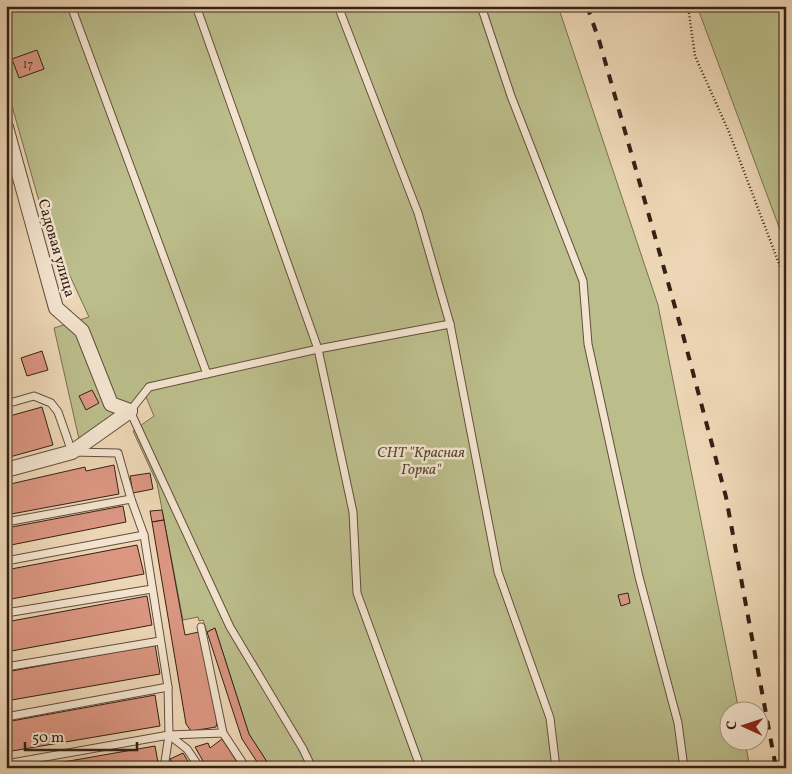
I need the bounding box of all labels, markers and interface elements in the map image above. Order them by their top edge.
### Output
house number: 17 [23,57,33,73]
street label: Садовая улица [32,197,80,300]
park label: СНТ "Красная Горка" [377,443,465,481]
north arrow [720,702,770,752]
scale bar [25,719,138,751]
text: С [723,720,742,730]
text: 50 m [32,728,64,749]

